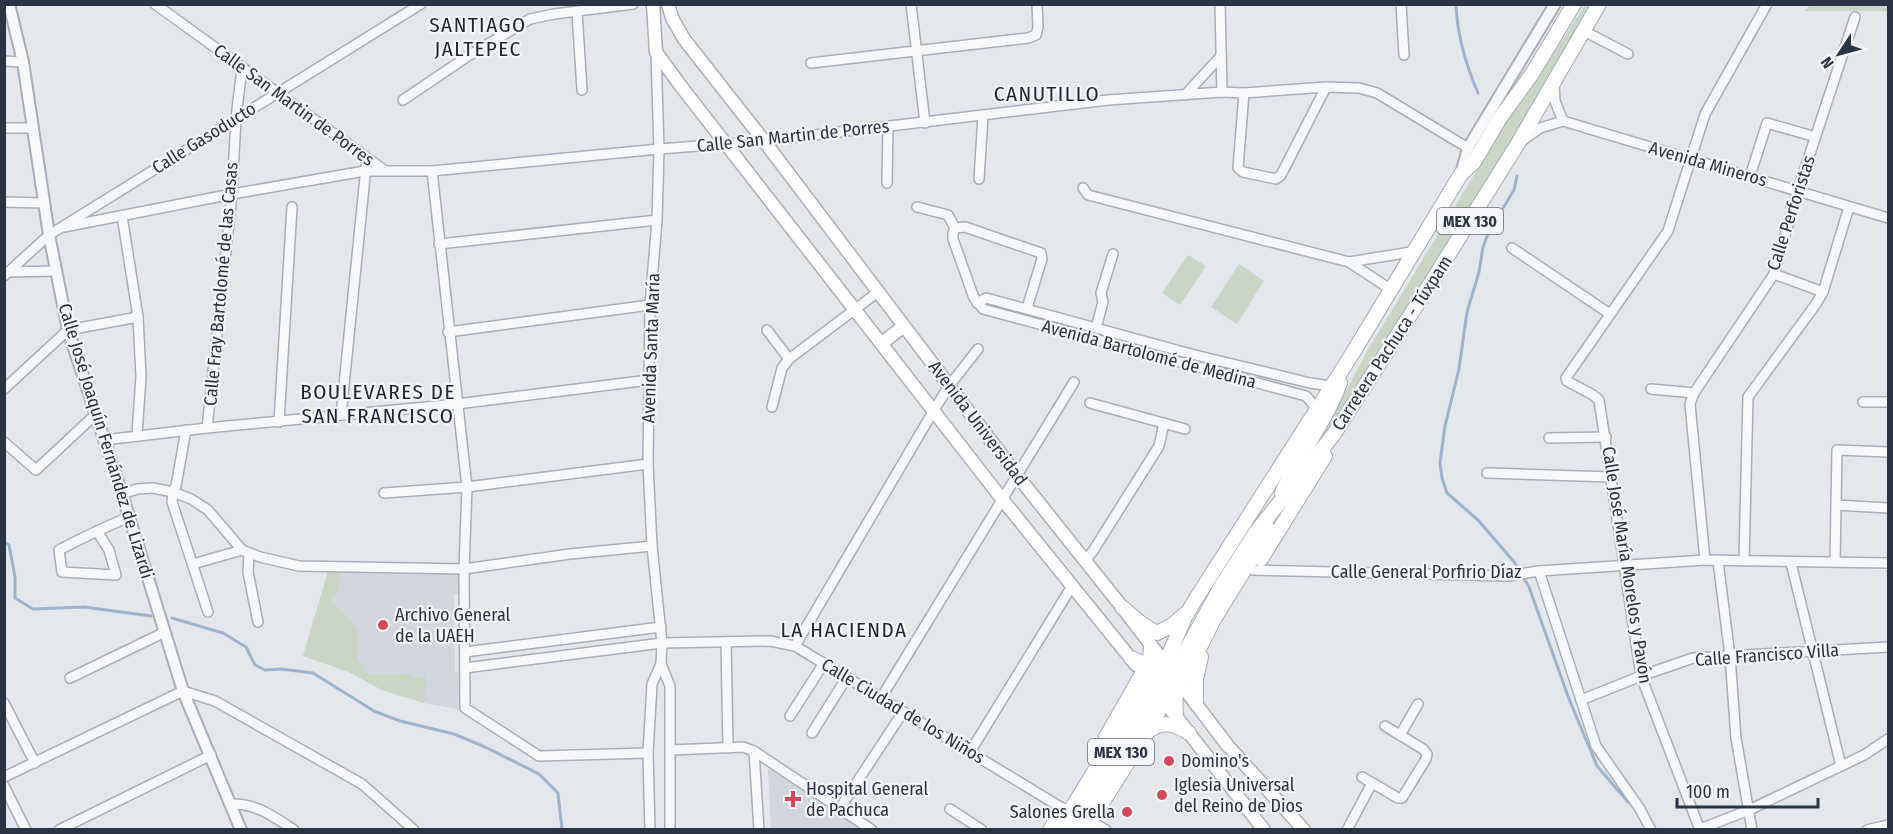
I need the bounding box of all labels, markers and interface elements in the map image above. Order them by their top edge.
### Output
district label: SANTIAGO JALTEPEC [429,12,527,62]
north arrow [1809,24,1869,84]
street label: Calle San Martin de Porres [209,39,379,171]
text: N [1817,53,1838,72]
district label: CANUTILLO [994,81,1100,107]
street label: Calle Gasoducto [148,97,260,179]
street label: Calle San Martin de Porres [696,115,891,157]
street label: Avenida Mineros [1646,137,1770,191]
street label: Calle Perforistas [1762,152,1820,273]
street label: Calle Fray Bartolomé de las Casas [199,161,243,407]
road number: MEX 130 [1437,208,1503,234]
street label: Carretera Pachuca - Túxpam [1327,251,1457,435]
street label: Avenida Santa María [637,272,665,424]
street label: Calle José Joaquín Fernández de Lizardi [54,301,158,581]
street label: Avenida Bartolomé de Medina [1039,315,1259,393]
street label: Avenida Universidad [924,356,1032,490]
district label: BOULEVARES DE SAN FRANCISCO [300,379,456,429]
street label: Calle José María Morelos y Pavón [1597,445,1657,685]
street label: Calle General Porfirio Díaz [1331,561,1521,583]
place label: Archivo General de la UAEH [395,604,511,647]
district label: LA HACIENDA [780,617,908,643]
marker: Archivo General de la UAEH [376,618,390,632]
street label: Calle Francisco Villa [1694,639,1840,671]
street label: Calle Ciudad de los Niños [817,654,989,769]
road number: MEX 130 [1088,739,1154,765]
place label: Domino's [1181,750,1250,772]
marker: Domino's [1162,754,1176,768]
scale bar [1677,771,1818,809]
place label: Iglesia Universal del Reino de Dios [1174,774,1303,817]
place label: Hospital General de Pachuca [806,778,929,821]
text: 100 m [1686,781,1730,803]
marker: Iglesia Universal del Reino de Dios [1155,788,1169,802]
marker: Hospital General de Pachuca [784,790,802,808]
place label: Salones Grella [1010,801,1115,823]
marker: Salones Grella [1120,805,1134,819]

